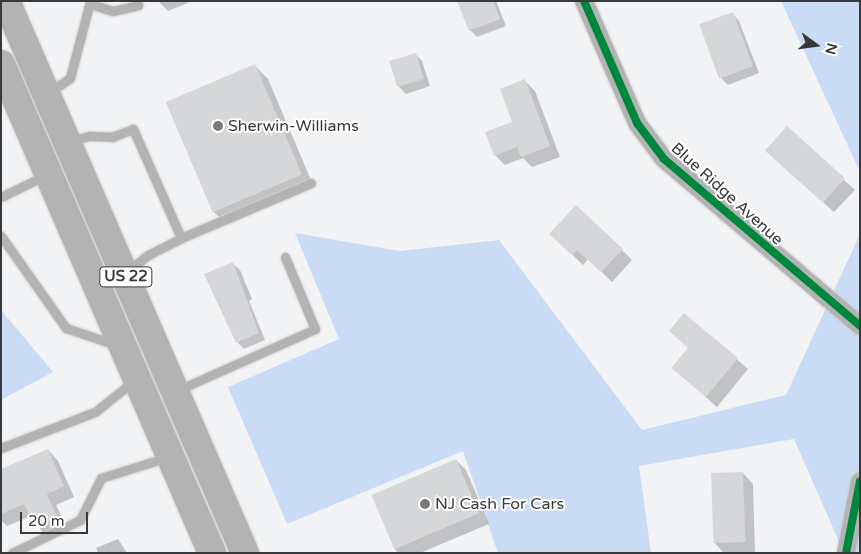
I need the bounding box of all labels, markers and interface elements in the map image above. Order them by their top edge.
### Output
north arrow [791,20,841,70]
text: N [821,41,841,56]
place label: Sherwin-Williams [228,116,359,136]
marker: Sherwin-Williams [212,120,224,132]
street label: Blue Ridge Avenue [667,139,787,249]
road number: US 22 [98,264,154,290]
place label: NJ Cash For Cars [435,494,564,514]
marker: NJ Cash For Cars [419,498,431,510]
scale bar [22,502,90,534]
text: 20 m [28,512,65,530]

